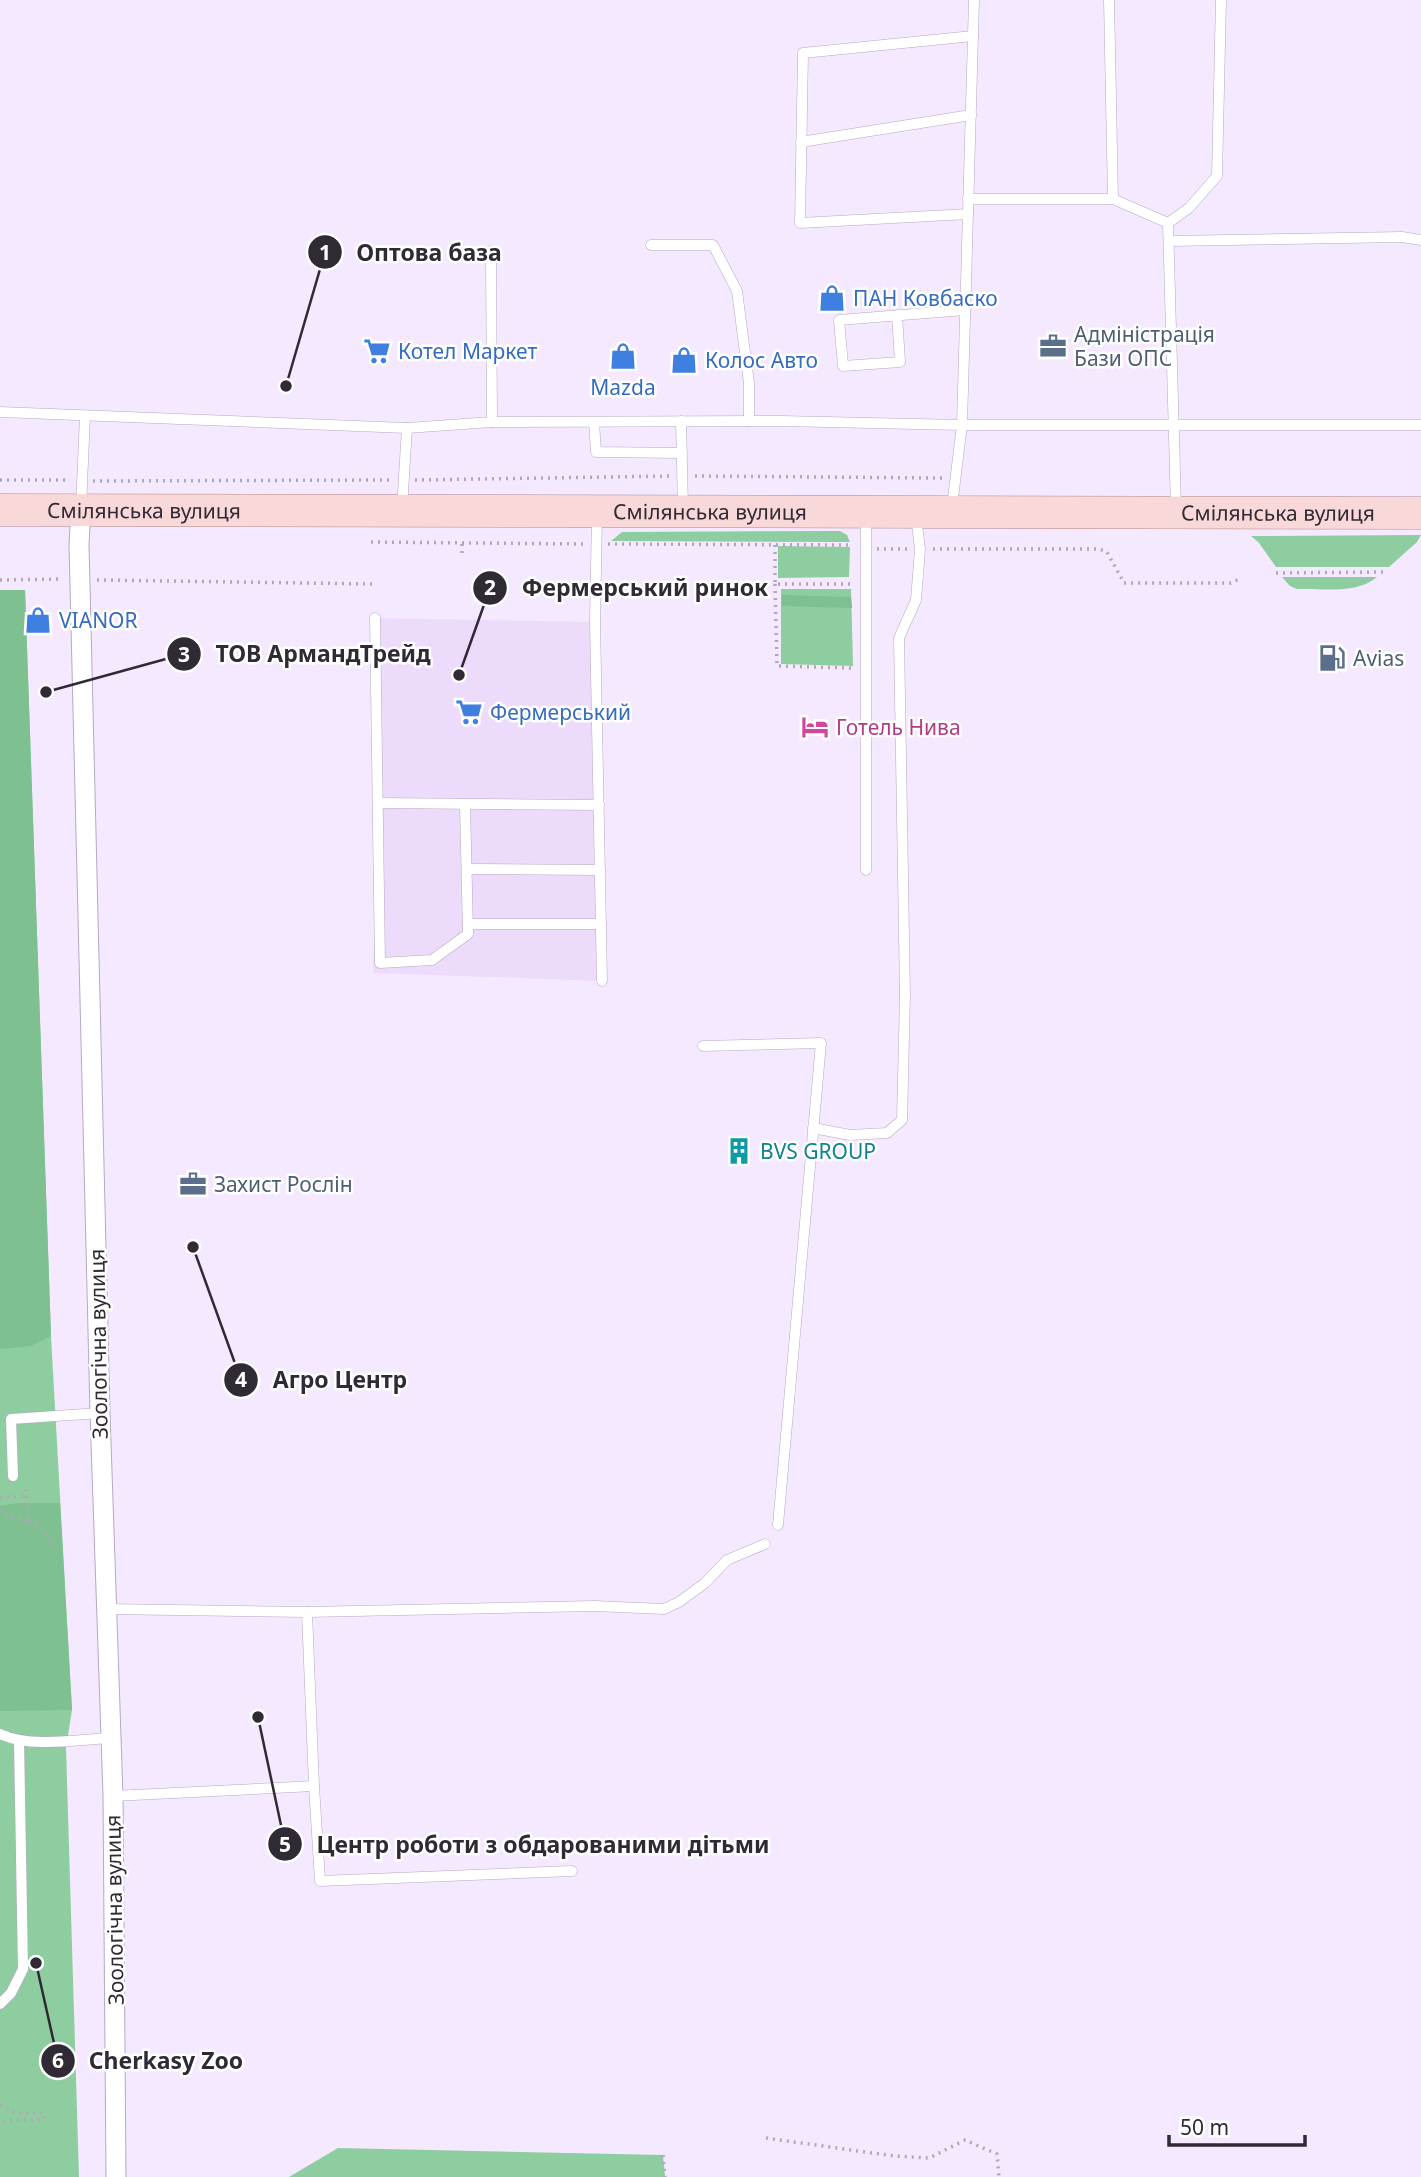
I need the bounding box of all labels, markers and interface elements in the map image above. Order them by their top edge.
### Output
callout: Оптова база [307,230,516,274]
text: Оптова база [356,236,502,268]
text: 1 [319,238,331,266]
shop icon: ПАН Ковбаско [817,283,847,313]
place label: ПАН Ковбаско [853,284,998,312]
place label: Адміністрація Бази ОПС [1074,320,1215,372]
office icon: Адміністрація Бази ОПС [1038,331,1068,361]
supermarket icon: Котел Маркет [362,336,392,366]
place label: Котел Маркет [398,337,537,365]
shop icon: Mazda [608,341,638,371]
shop icon: Колос Авто [669,345,699,375]
place label: Колос Авто [705,346,818,374]
place label: Mazda [590,373,656,401]
street label: Смілянська вулиця [47,496,241,525]
street label: Смілянська вулиця [613,497,807,526]
street label: Смілянська вулиця [1181,498,1375,527]
callout: Фермерський ринок [473,566,782,610]
text: Фермерський ринок [522,571,769,603]
text: 2 [484,573,496,601]
shop icon: VIANOR [23,605,53,635]
place label: VIANOR [59,606,138,634]
callout: ТОВ АрмандТрейд [166,632,444,676]
text: ТОВ АрмандТрейд [215,637,431,669]
text: 3 [178,640,190,668]
fuel station icon: Avias [1317,643,1347,673]
place label: Avias [1353,644,1404,672]
supermarket icon: Фермерський [454,697,484,727]
place label: Фермерський [490,698,631,726]
hotel icon: Готель Нива [800,712,830,742]
place label: Готель Нива [836,713,961,741]
building icon: BVS GROUP [724,1136,754,1166]
place label: BVS GROUP [760,1137,876,1165]
office icon: Захист Рослін [178,1169,208,1199]
place label: Захист Рослін [214,1170,353,1198]
street label: Зоологічна вулиця [82,1249,114,1439]
callout: Агро Центр [224,1358,421,1402]
text: Агро Центр [273,1363,407,1395]
text: 4 [235,1365,247,1393]
street label: Зоологічна вулиця [98,1815,130,2005]
callout: Центр роботи з обдарованими дітьми [268,1822,784,1866]
text: Центр роботи з обдарованими дітьми [317,1828,769,1860]
text: 5 [279,1830,291,1858]
callout: Cherkasy Zoo [40,2039,258,2083]
text: Cherkasy Zoo [89,2044,243,2076]
text: 6 [52,2046,64,2074]
scale bar [1169,2104,1306,2148]
text: 50 m [1180,2113,1229,2141]

